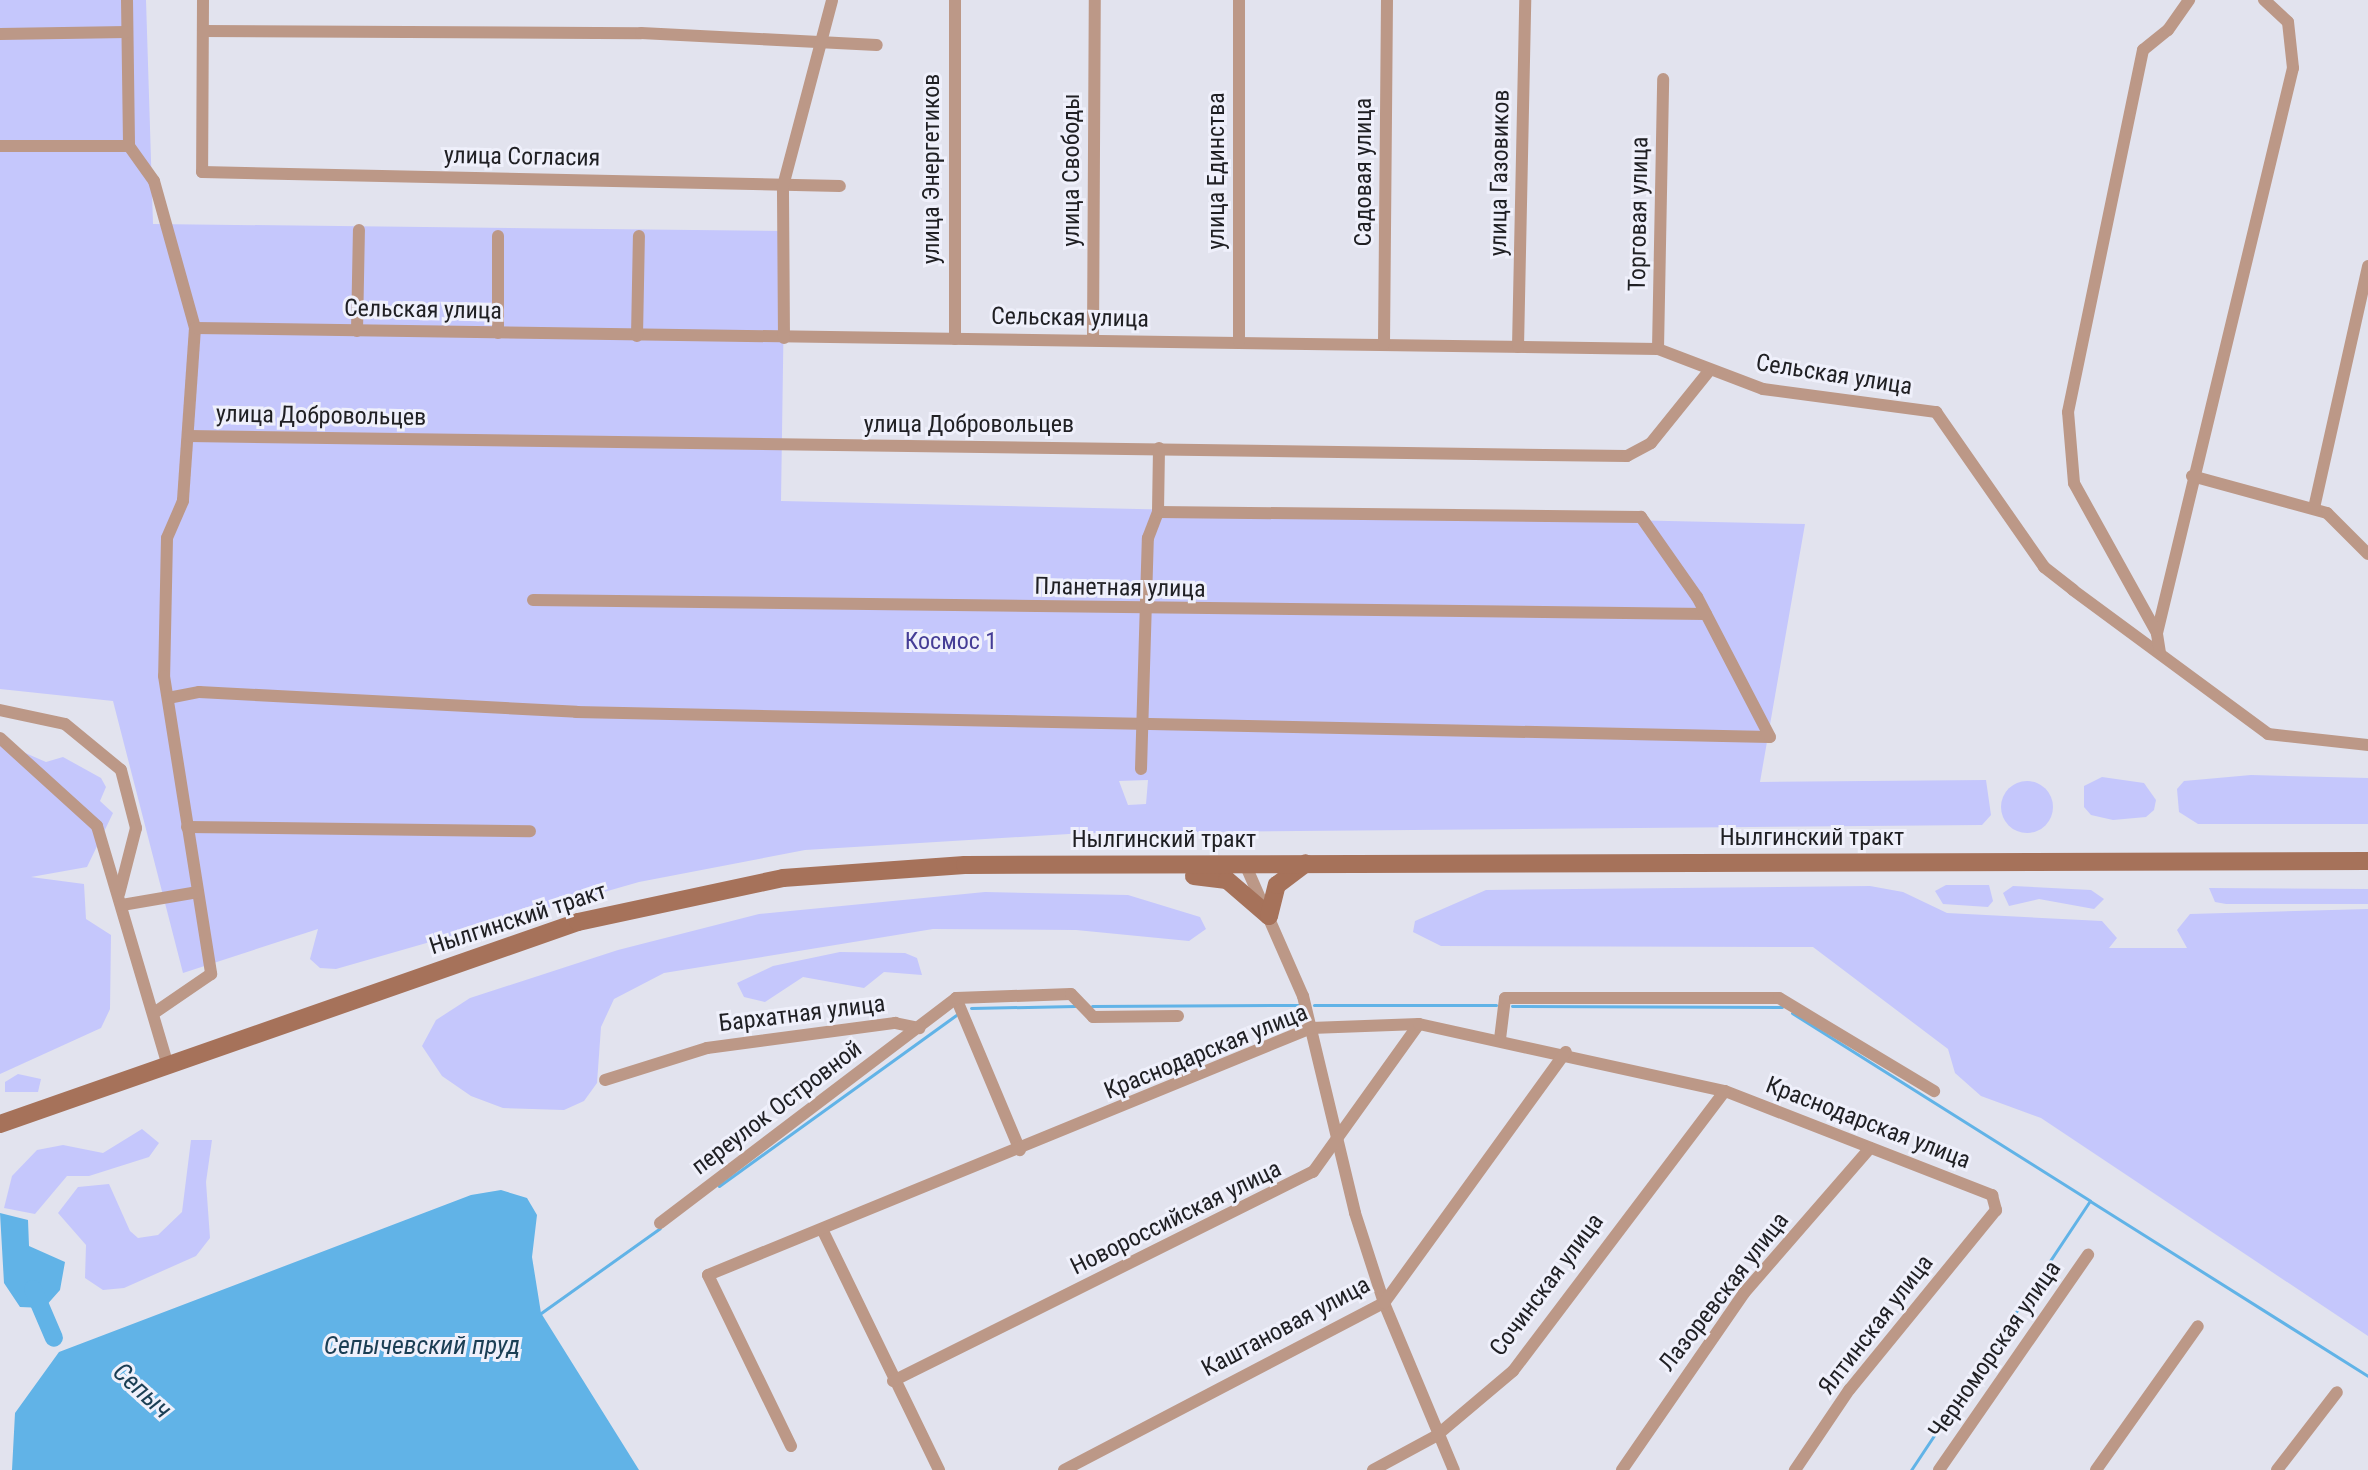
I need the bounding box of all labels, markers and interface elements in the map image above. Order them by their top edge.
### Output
street label: улица Энергетиков [918,74,946,264]
street label: улица Газовиков [1484,89,1516,257]
street label: улица Единства [1203,92,1231,250]
street label: улица Свободы [1058,93,1086,247]
street label: Садовая улица [1350,98,1378,246]
street label: Торговая улица [1623,136,1655,292]
street label: улица Согласия [444,141,600,173]
street label: Сельская улица [344,294,502,326]
street label: Сельская улица [991,302,1149,334]
street label: Сельская улица [1754,348,1914,402]
street label: улица Добровольцев [216,400,426,432]
street label: улица Добровольцев [864,411,1074,439]
street label: Планетная улица [1034,572,1206,604]
park label: Космос 1 [905,628,997,656]
street label: Нылгинский тракт [1720,824,1904,852]
street label: Нылгинский тракт [1072,826,1256,854]
street label: Нылгинский тракт [426,877,610,961]
street label: Бархатная улица [717,990,887,1038]
street label: Краснодарская улица [1100,998,1312,1106]
street label: переулок Островной [686,1035,868,1181]
street label: Краснодарская улица [1762,1071,1974,1175]
street label: Новороссийская улица [1066,1154,1286,1282]
street label: Лазоревская улица [1653,1207,1795,1377]
street label: Сочинская улица [1484,1208,1610,1362]
street label: Ялтинская улица [1812,1249,1940,1401]
street label: Черноморская улица [1923,1256,2067,1444]
street label: Каштановая улица [1197,1271,1375,1383]
water label: Сепычевский пруд [324,1330,520,1362]
water label: Сепыч [106,1357,178,1425]

